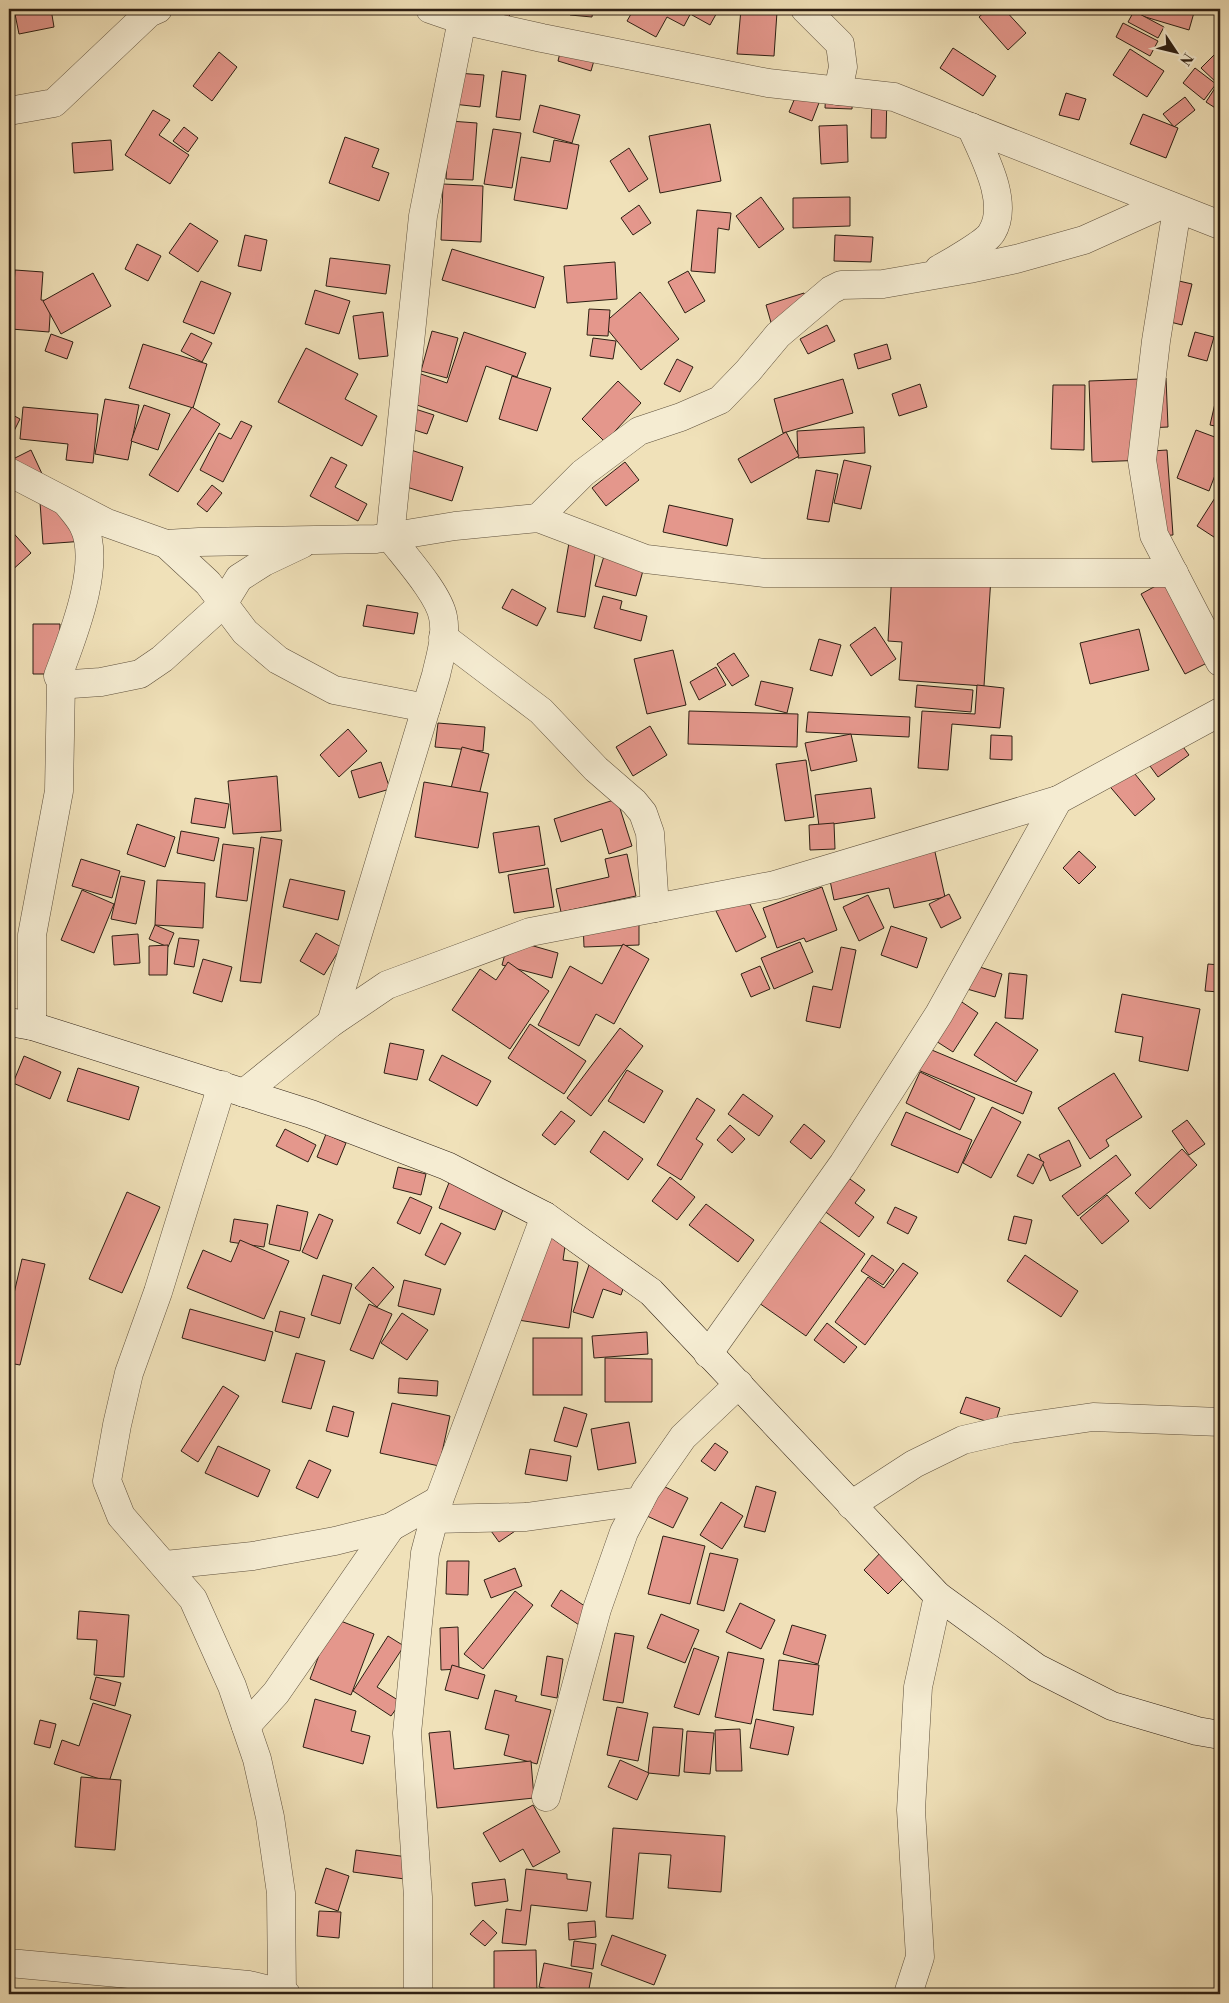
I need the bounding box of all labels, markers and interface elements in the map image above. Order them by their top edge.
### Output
north arrow [1152,28,1202,78]
text: N [1175,49,1196,69]

